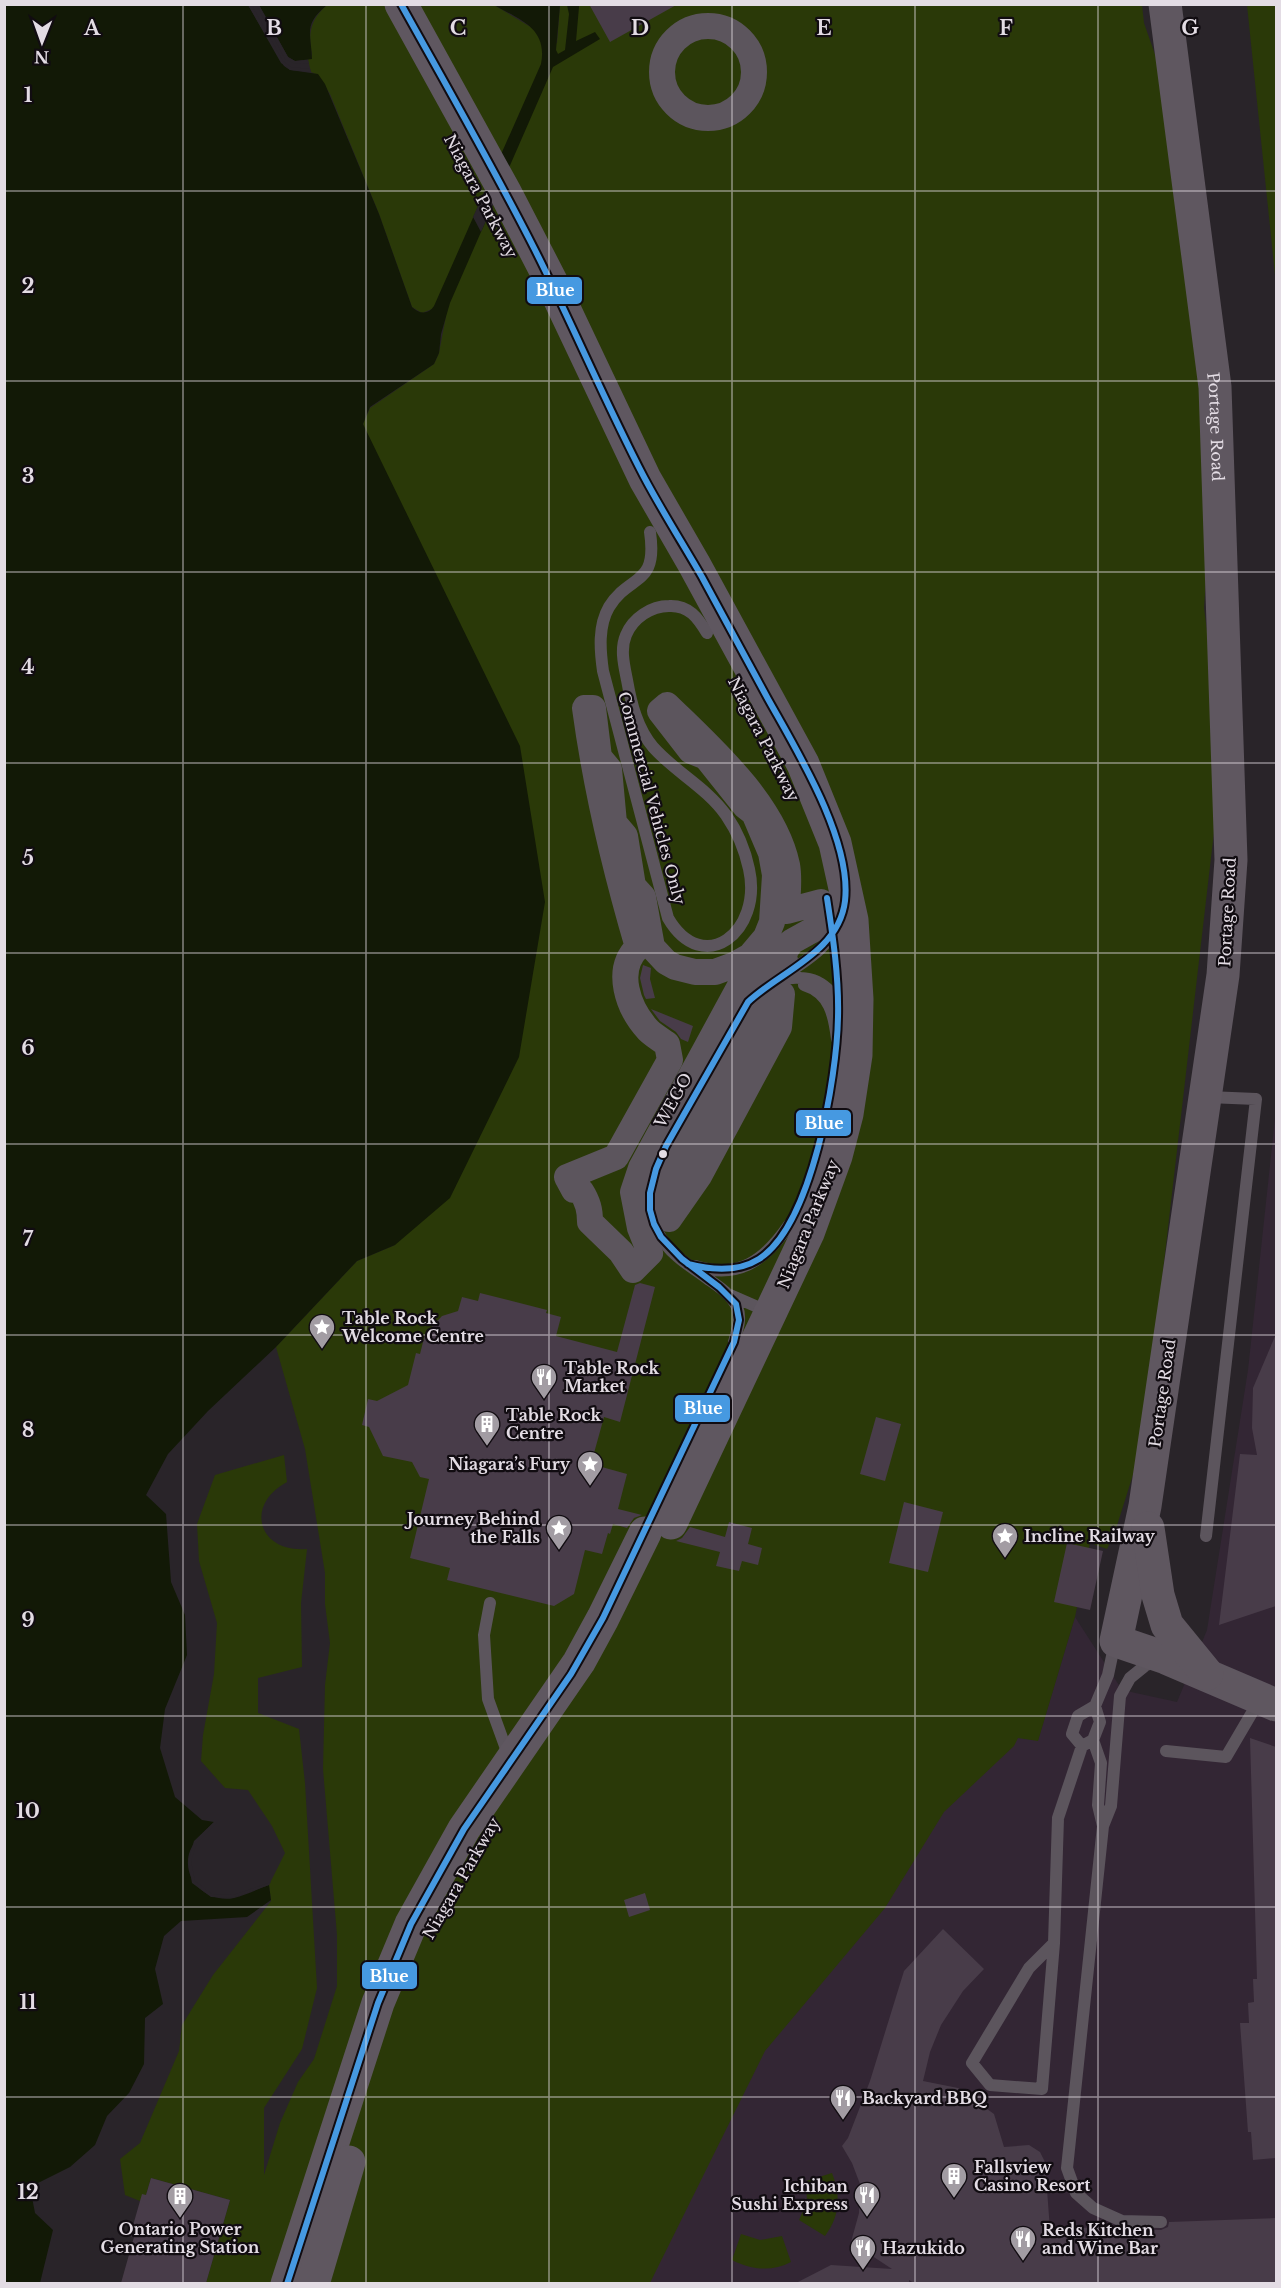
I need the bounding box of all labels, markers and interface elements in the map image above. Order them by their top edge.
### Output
north arrow [12,12,72,72]
text: A [83,16,101,40]
text: B [266,16,282,40]
text: C [450,16,466,40]
text: D [631,16,649,40]
text: E [816,16,832,40]
text: F [999,16,1013,40]
text: G [1181,16,1199,40]
text: N [34,47,49,67]
text: 1 [24,83,33,107]
street label: Niagara Parkway [440,131,522,262]
text: 2 [21,274,35,298]
line badge: Blue [526,276,583,305]
text: Blue [535,280,575,300]
street label: Portage Road [1203,371,1228,482]
text: 3 [22,464,34,488]
text: 4 [21,655,35,679]
street label: Niagara Parkway [724,673,804,805]
street label: Commercial Vehicles Only [614,689,690,907]
text: 5 [22,846,34,870]
street label: Portage Road [1214,857,1240,967]
text: 6 [21,1036,35,1060]
street label: WEGO [649,1069,696,1132]
line badge: Blue [795,1109,852,1137]
text: Blue [804,1113,844,1133]
unlabelled marker [657,1148,669,1160]
street label: Niagara Parkway [773,1156,843,1291]
text: 7 [23,1227,34,1251]
place label: Table Rock Welcome Centre [341,1308,484,1346]
place icon: Table Rock Welcome Centre [307,1312,337,1350]
street label: Portage Road [1144,1337,1180,1449]
place label: Table Rock Market [564,1358,659,1396]
restaurant icon: Table Rock Market [529,1362,559,1400]
line badge: Blue [674,1394,731,1423]
text: Blue [683,1398,723,1418]
place label: Table Rock Centre [506,1405,601,1443]
building icon: Table Rock Centre [472,1409,502,1447]
text: 8 [22,1418,34,1442]
place icon: Niagara’s Fury [575,1449,605,1487]
place label: Niagara’s Fury [448,1454,571,1474]
place label: Journey Behind the Falls [404,1509,540,1547]
place icon: Journey Behind the Falls [544,1513,574,1551]
place icon: Incline Railway [990,1521,1020,1559]
place label: Incline Railway [1024,1526,1156,1546]
text: 9 [21,1608,35,1632]
text: 10 [16,1799,40,1823]
street label: Niagara Parkway [418,1813,504,1942]
line badge: Blue [361,1961,418,1990]
text: Blue [369,1966,409,1986]
text: 11 [19,1990,37,2014]
restaurant icon: Backyard BBQ [828,2083,858,2121]
place label: Backyard BBQ [862,2088,988,2108]
place label: Fallsview Casino Resort [974,2157,1091,2195]
building icon: Fallsview Casino Resort [939,2161,969,2199]
place label: Ichiban Sushi Express [731,2176,848,2214]
text: 12 [17,2180,39,2204]
restaurant icon: Ichiban Sushi Express [852,2180,882,2218]
building icon: Ontario Power Generating Station [165,2181,195,2219]
place label: Ontario Power Generating Station [101,2219,260,2257]
place label: Reds Kitchen and Wine Bar [1042,2220,1158,2258]
restaurant icon: Reds Kitchen and Wine Bar [1008,2224,1038,2262]
restaurant icon: Hazukido [848,2233,878,2271]
place label: Hazukido [882,2238,965,2258]

